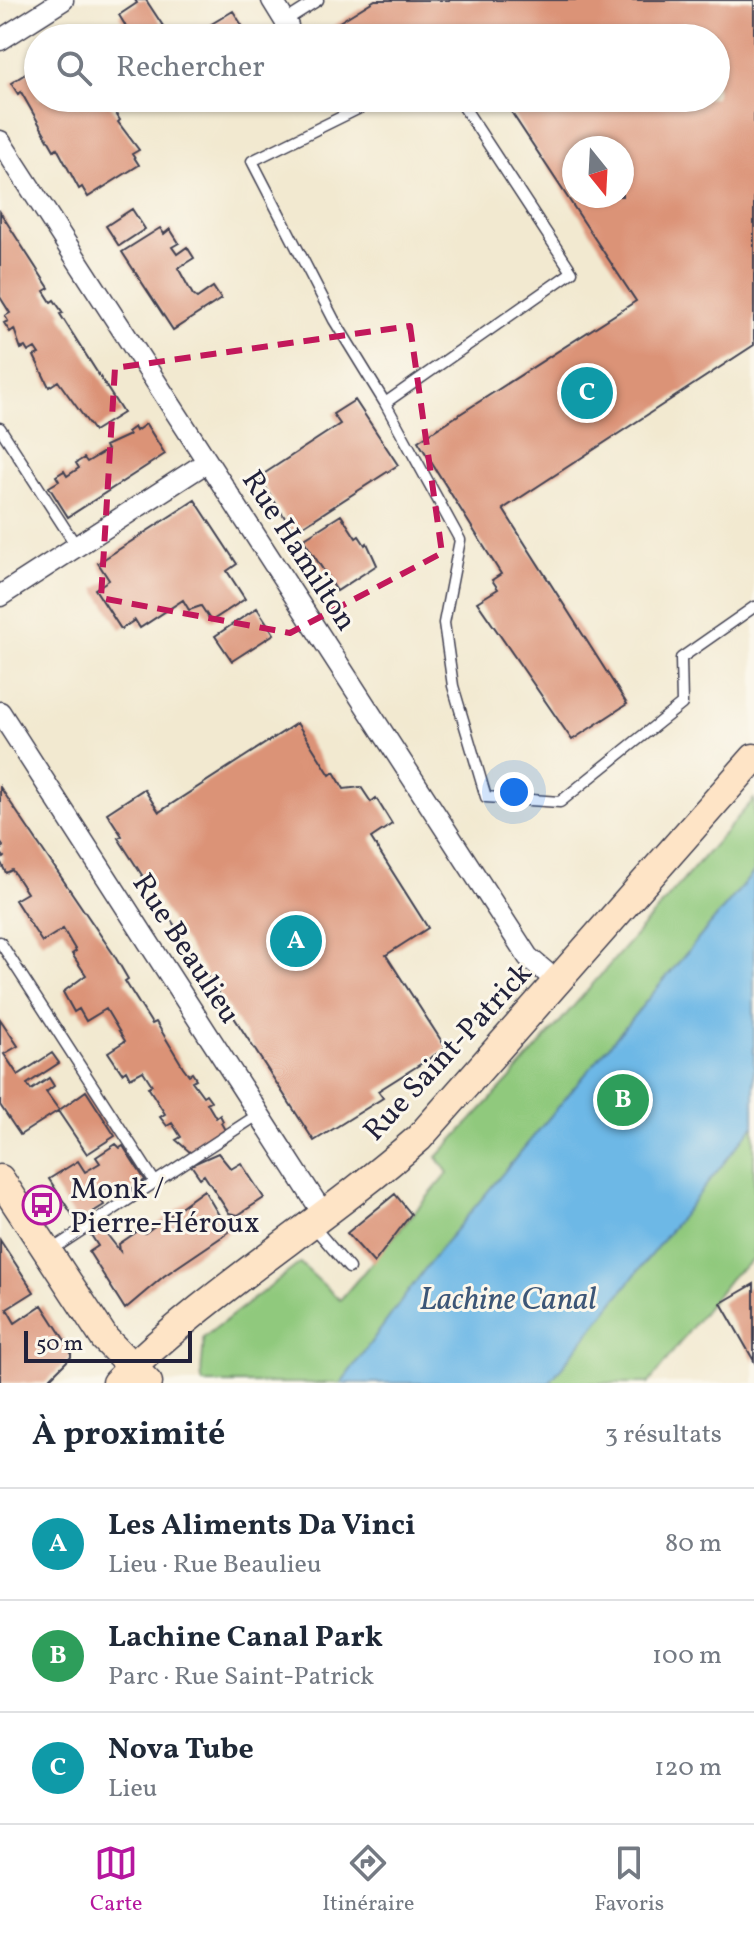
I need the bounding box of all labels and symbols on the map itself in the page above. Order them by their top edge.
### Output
north arrow [562,136,634,208]
pin: C [561,363,613,423]
street label: Rue Hamilton [231,463,366,640]
your location [494,772,534,812]
street label: Rue Beaulieu [121,866,250,1032]
pin: A [270,911,322,971]
street label: Rue Saint-Patrick [354,954,543,1151]
pin: B [597,1070,649,1130]
place label: Monk / Pierre-Héroux [70,1169,260,1245]
bus stop icon: Monk / Pierre-Héroux [21,1184,63,1226]
water label: Lachine Canal [420,1279,596,1323]
scale bar [24,1327,192,1363]

